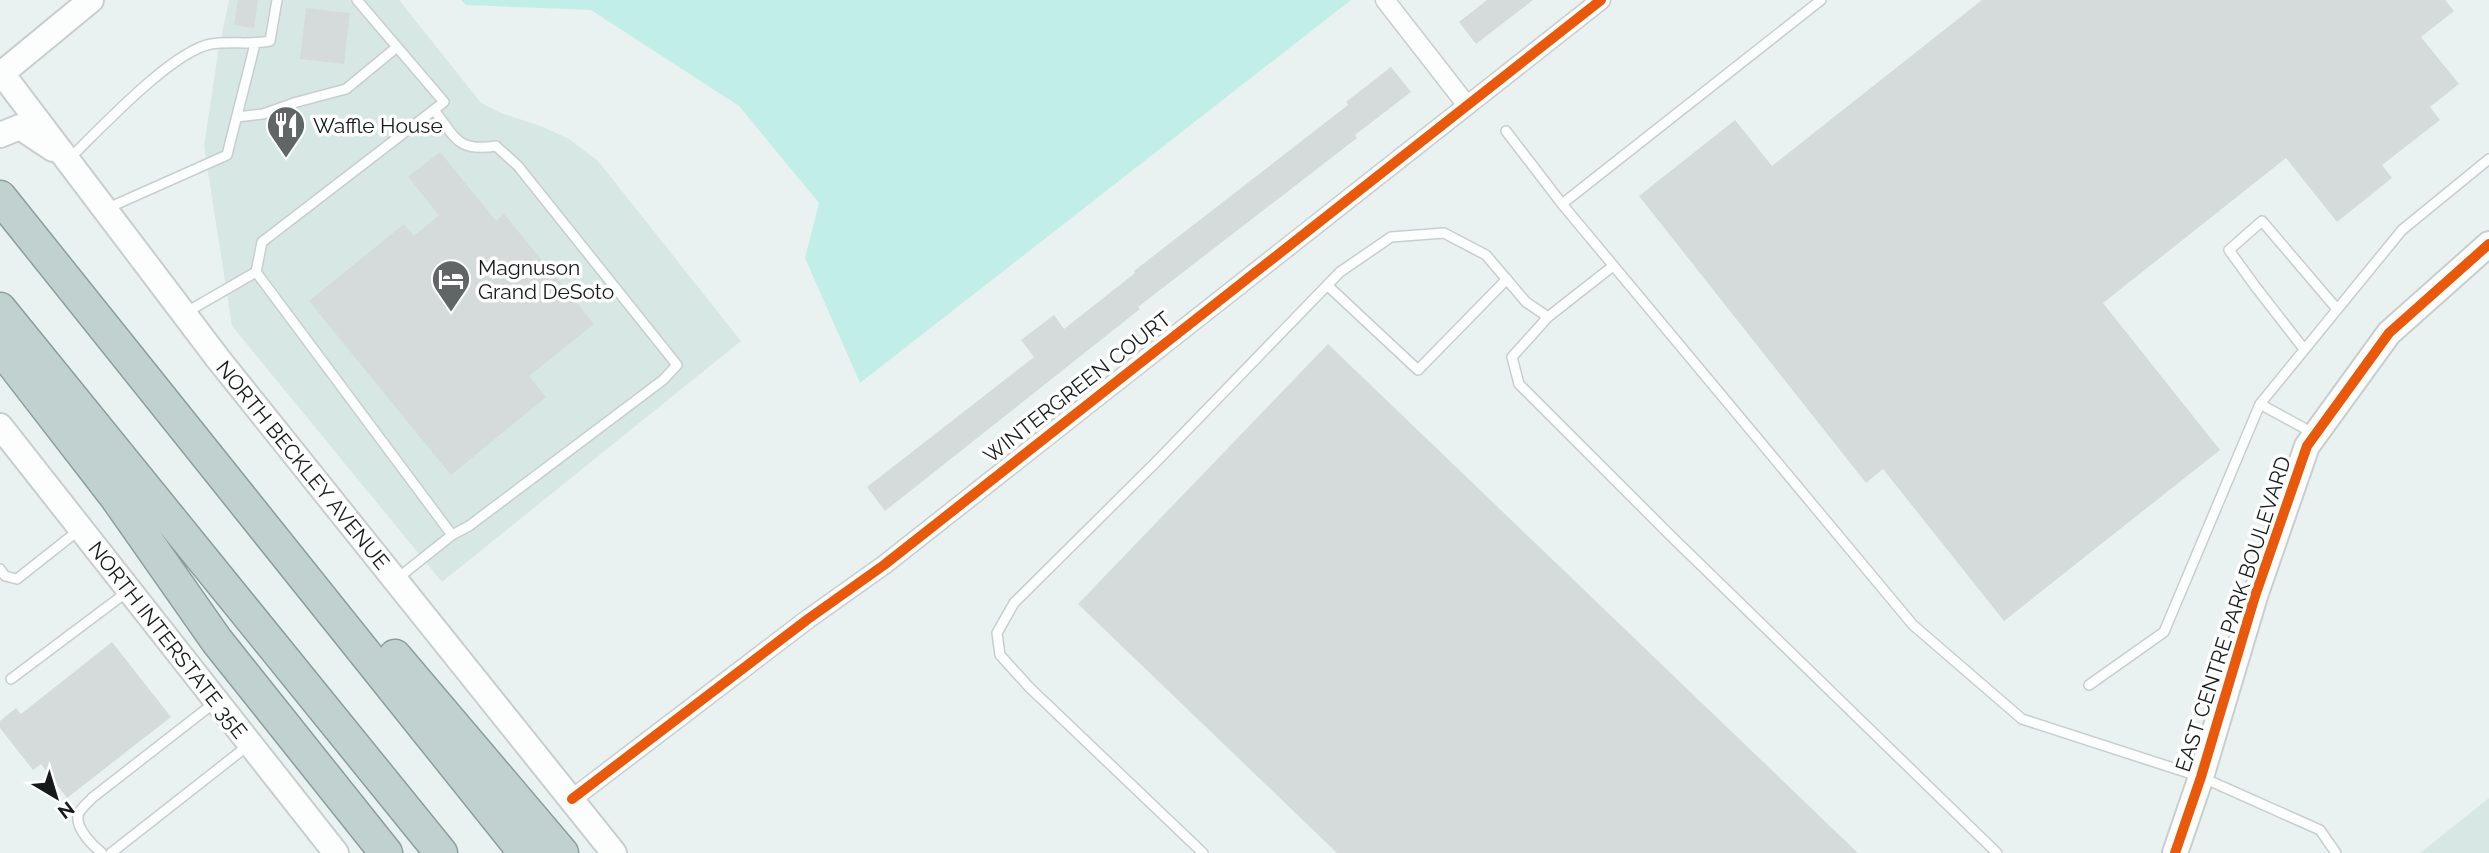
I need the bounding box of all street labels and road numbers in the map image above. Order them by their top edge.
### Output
street label: WINTERGREEN COURT [978,306,1176,468]
street label: NORTH BECKLEY AVENUE [211,356,395,574]
street label: EAST CENTRE PARK BOULEVARD [2170,453,2296,775]
street label: NORTH INTERSTATE 35E [83,536,253,744]

